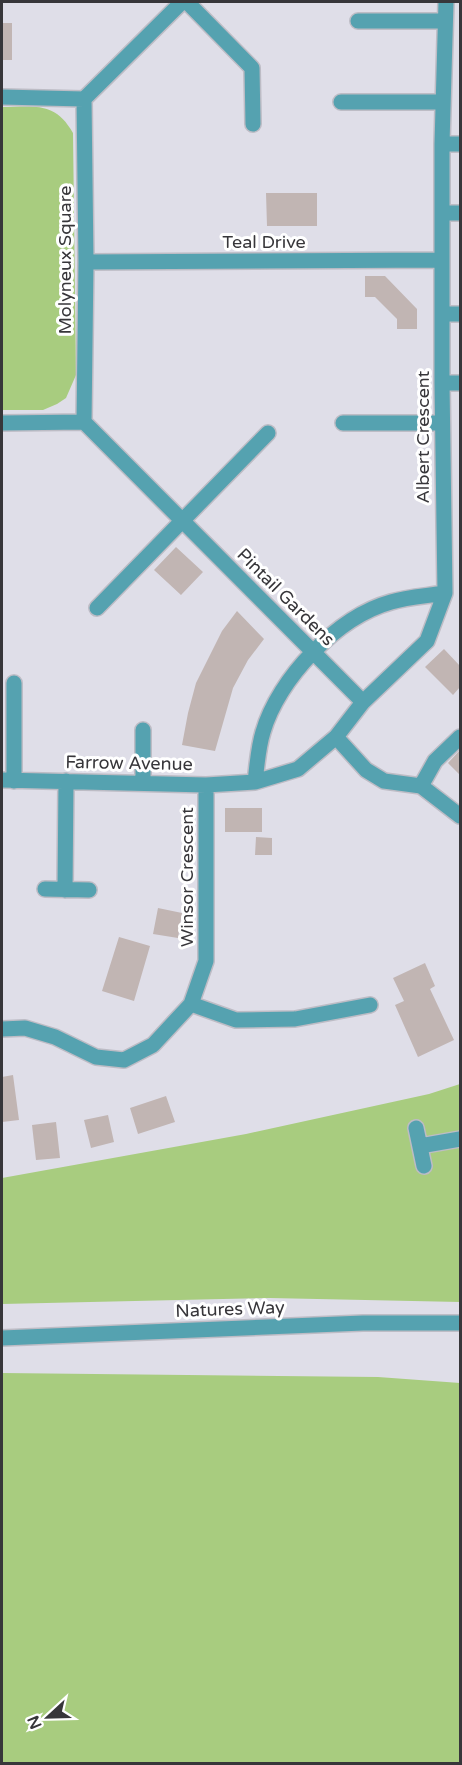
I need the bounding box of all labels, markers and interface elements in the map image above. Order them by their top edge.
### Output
street label: Molyneux Square [54,186,76,334]
street label: Teal Drive [222,231,306,253]
street label: Albert Crescent [412,370,434,503]
street label: Pintail Gardens [232,543,340,651]
street label: Farrow Avenue [65,751,193,775]
street label: Winsor Crescent [176,807,198,947]
street label: Natures Way [175,1296,285,1322]
north arrow [18,1687,78,1747]
text: N [23,1713,47,1732]

